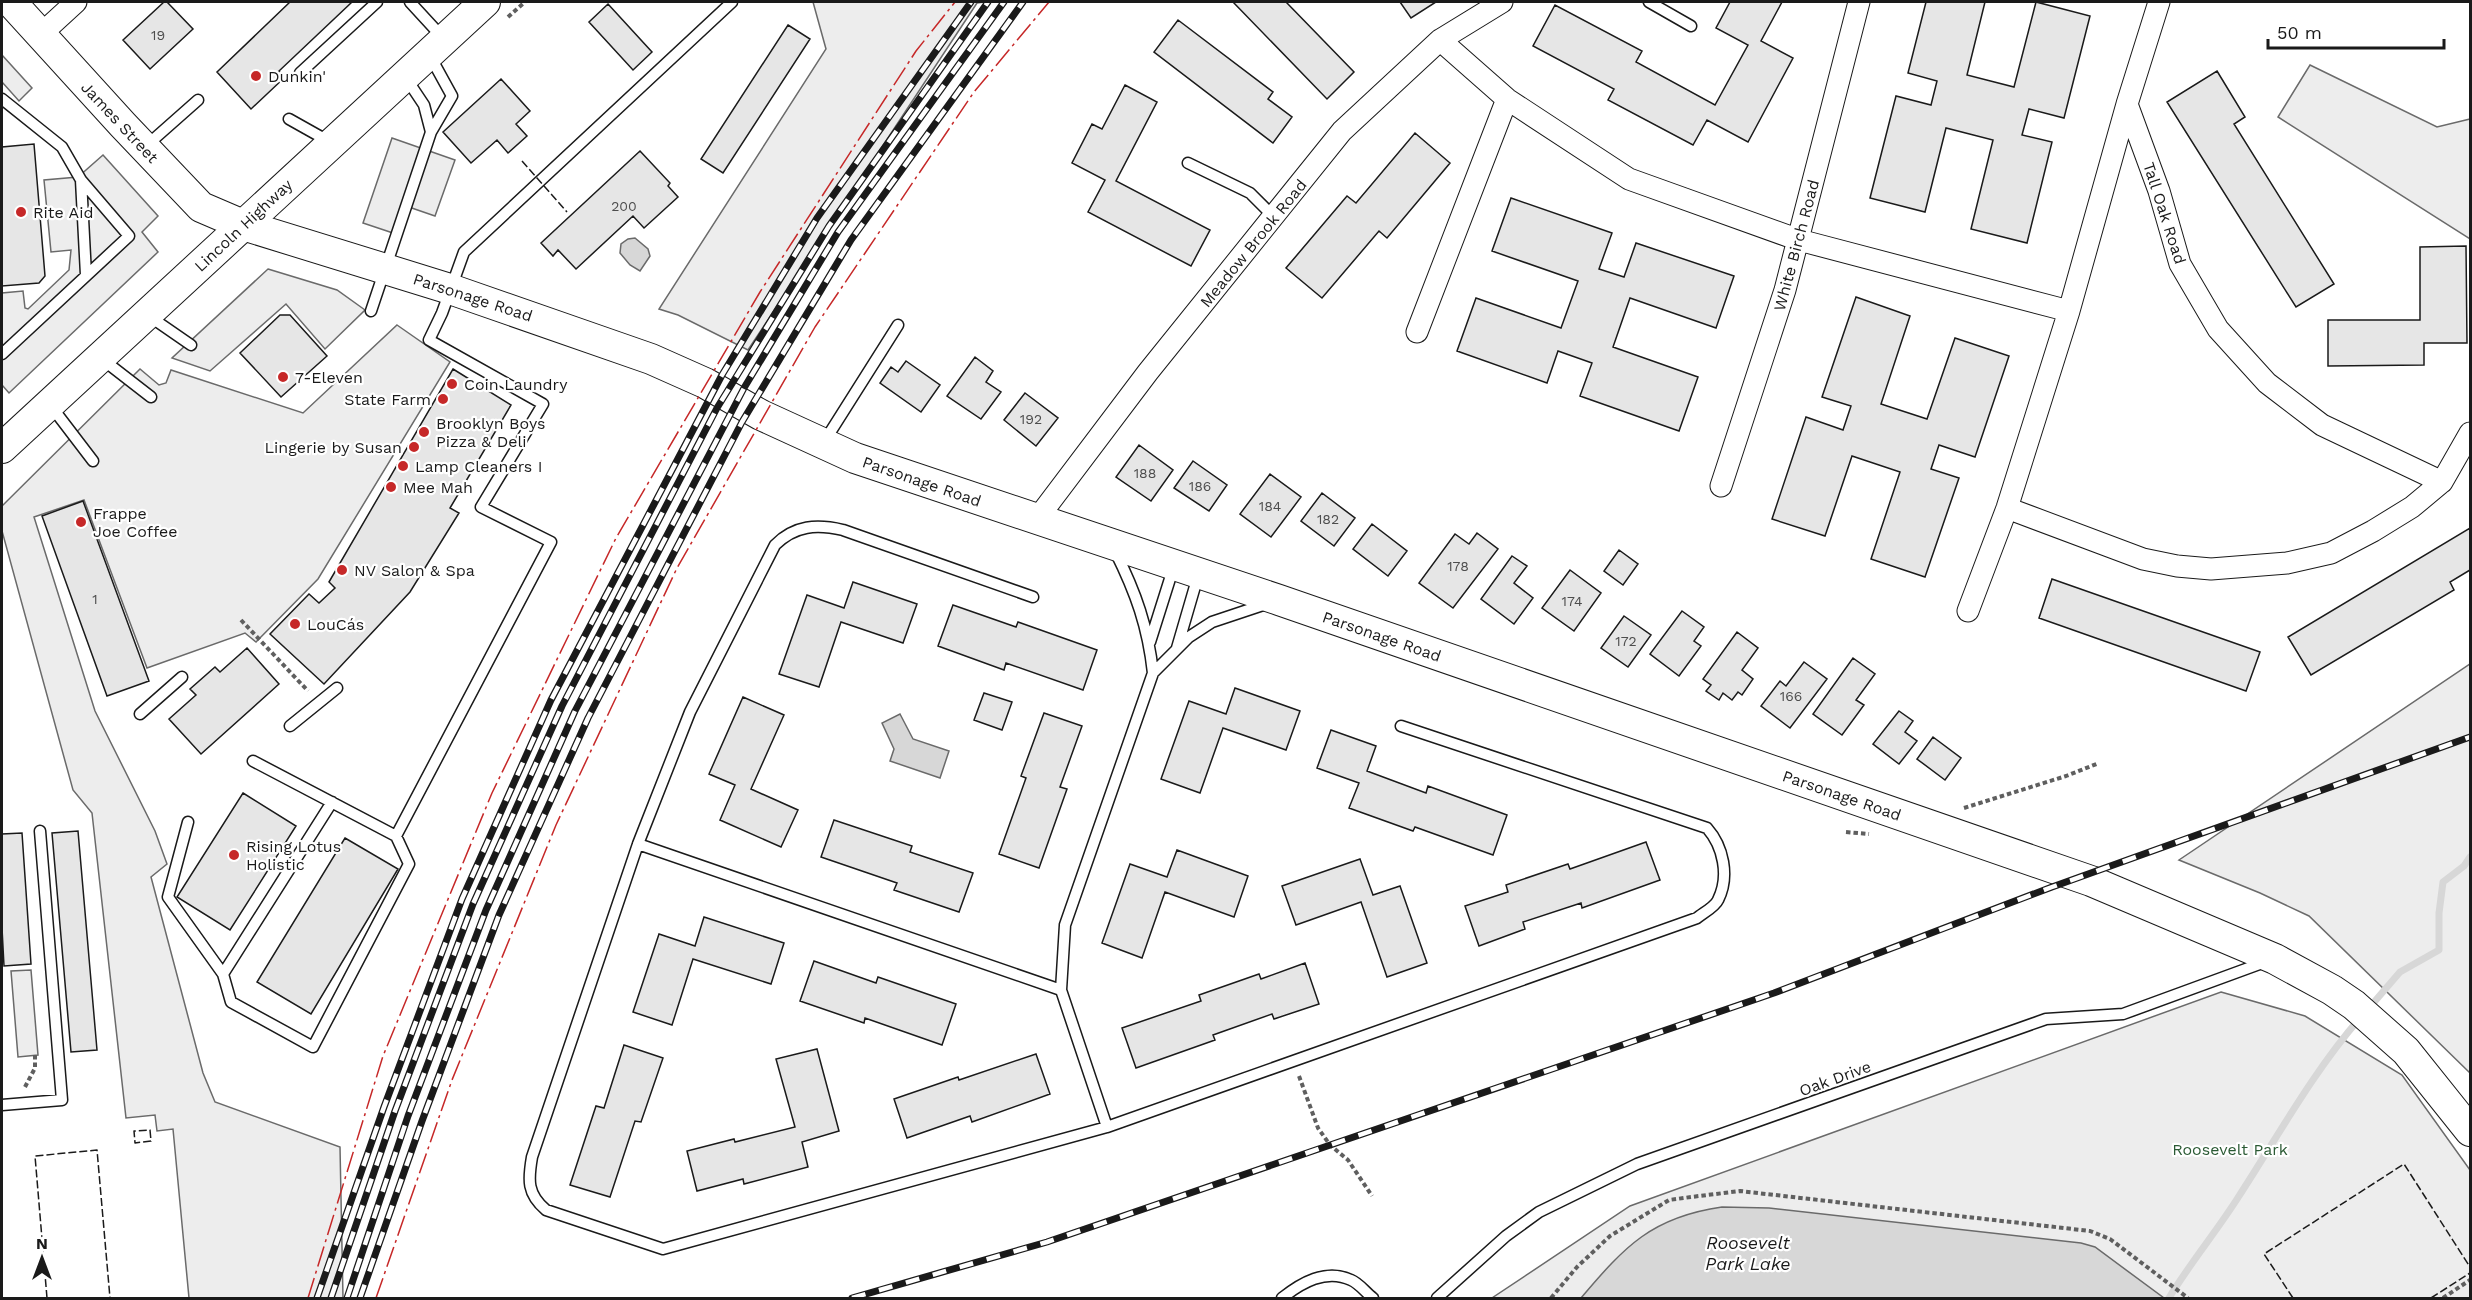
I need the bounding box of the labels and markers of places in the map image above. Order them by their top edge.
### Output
place label: Dunkin' [268,67,326,86]
marker: Dunkin' [249,69,263,83]
place label: Rite Aid [33,203,93,222]
marker: Rite Aid [14,205,28,219]
place label: 7-Eleven [295,368,363,387]
marker: 7-Eleven [276,370,290,384]
place label: Coin Laundry [464,375,568,394]
marker: Coin Laundry [445,377,459,391]
place label: State Farm [344,390,431,409]
marker: State Farm [436,392,450,406]
place label: Brooklyn Boys Pizza & Deli [436,414,545,451]
marker: Brooklyn Boys Pizza & Deli [417,425,431,439]
place label: Lingerie by Susan [265,438,402,457]
marker: Lingerie by Susan [407,440,421,454]
place label: Lamp Cleaners I [415,457,542,476]
marker: Lamp Cleaners I [396,459,410,473]
place label: Mee Mah [403,478,473,497]
marker: Mee Mah [384,480,398,494]
place label: Frappe Joe Coffee [93,504,177,541]
marker: Frappe Joe Coffee [74,515,88,529]
place label: NV Salon & Spa [354,561,475,580]
marker: NV Salon & Spa [335,563,349,577]
place label: LouCás [307,615,364,634]
marker: LouCás [288,617,302,631]
place label: Rising Lotus Holistic [246,837,341,874]
marker: Rising Lotus Holistic [227,848,241,862]

